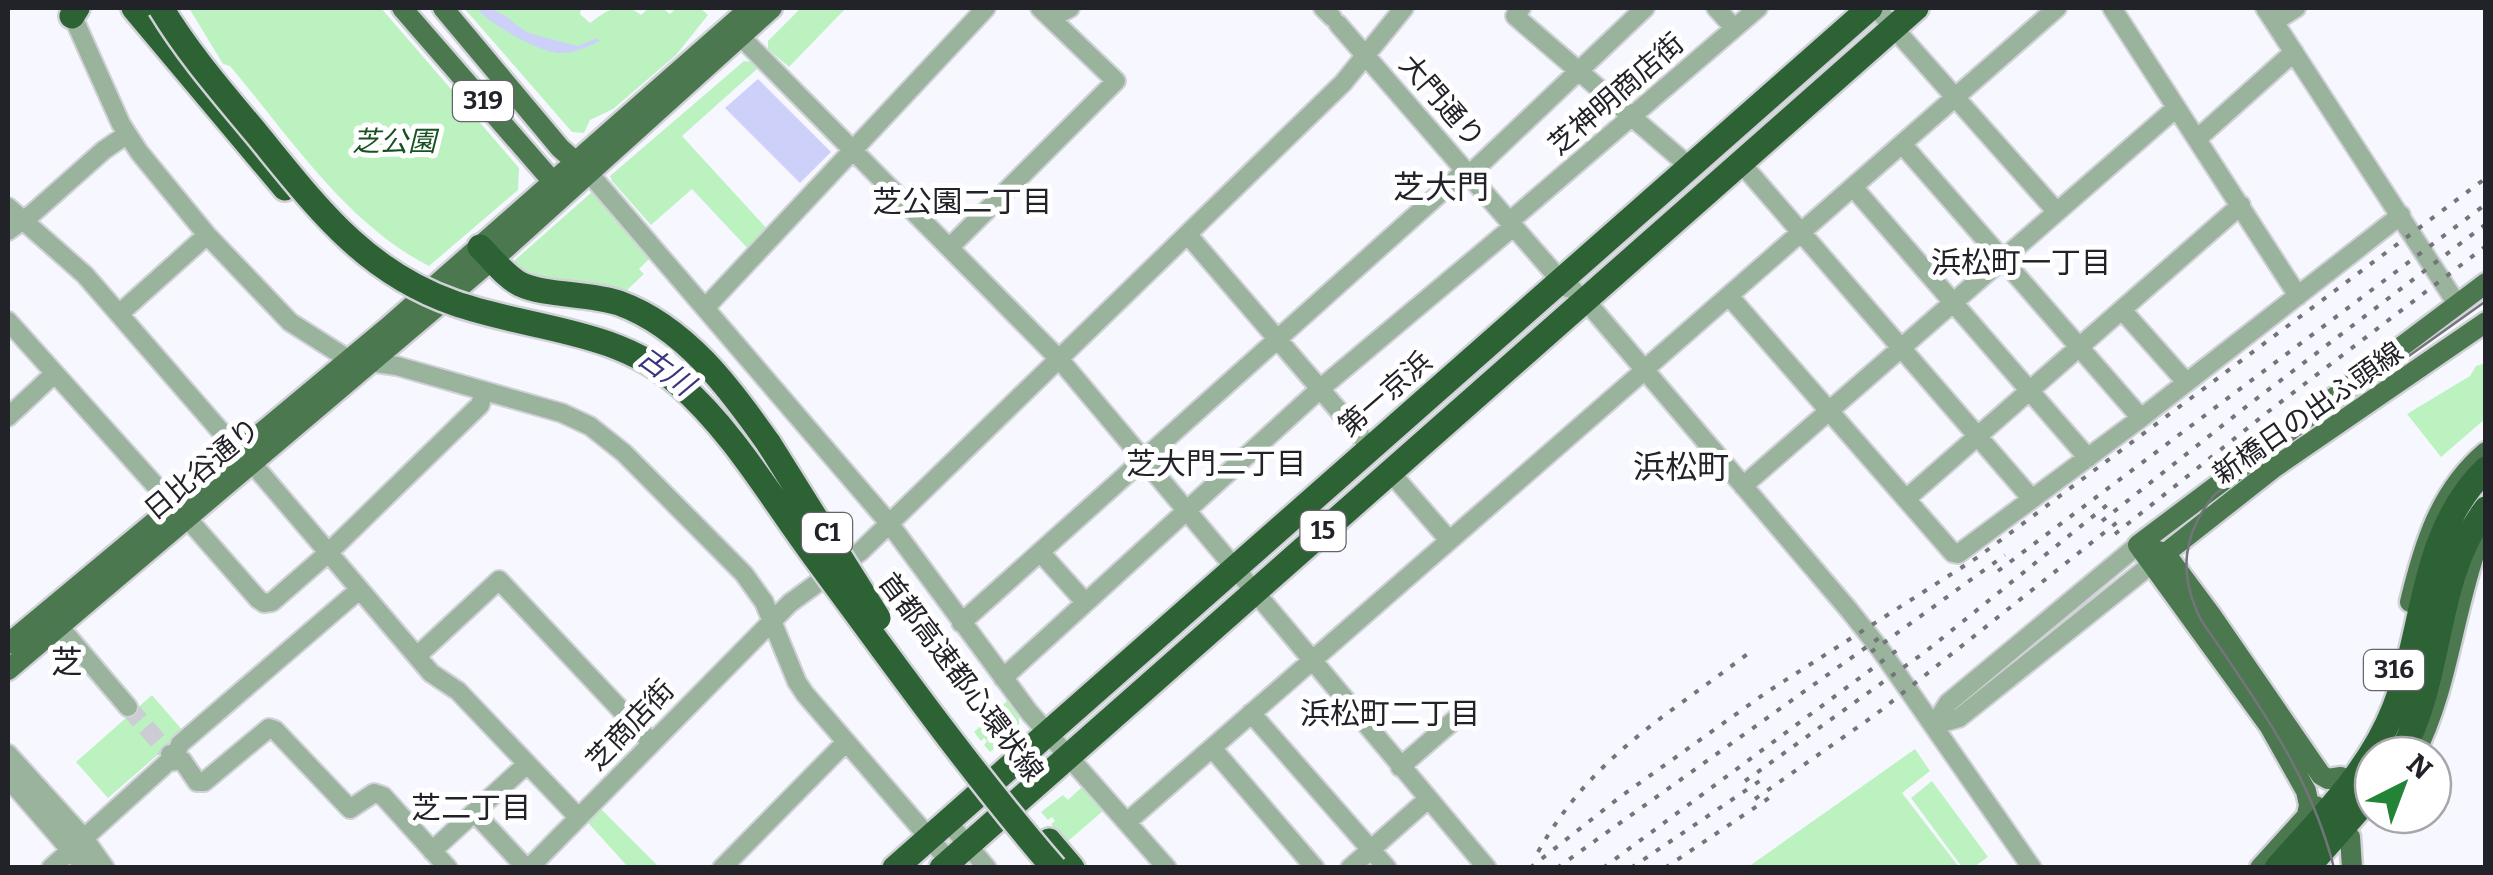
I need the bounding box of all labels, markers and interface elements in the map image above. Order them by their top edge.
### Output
street label: 芝神明商店街 [1542,26,1690,162]
street label: 大門通り [1393,48,1491,154]
road number: 319 [453,81,513,121]
park label: 芝公園 [352,125,440,158]
district label: 芝大門 [1393,168,1489,206]
district label: 芝公園二丁目 [872,184,1052,220]
district label: 浜松町一丁目 [1931,245,2111,281]
street label: 新橋日の出ふ頭線 [2207,335,2409,491]
water label: 古川 [631,339,703,405]
street label: 第一京浜 [1332,345,1438,443]
street label: 日比谷通り [138,411,266,527]
district label: 芝大門二丁目 [1126,446,1306,482]
district label: 浜松町 [1633,448,1729,486]
road number: 15 [1300,511,1346,551]
road number: C1 [802,513,852,553]
street label: 首都高速都心環状線 [872,566,1050,788]
district label: 芝 [51,643,83,681]
road number: 316 [2364,650,2424,690]
street label: 芝商店街 [579,673,681,777]
district label: 浜松町二丁目 [1300,696,1480,732]
north arrow [2353,735,2453,835]
text: N [2400,747,2438,786]
district label: 芝二丁目 [411,790,531,826]

